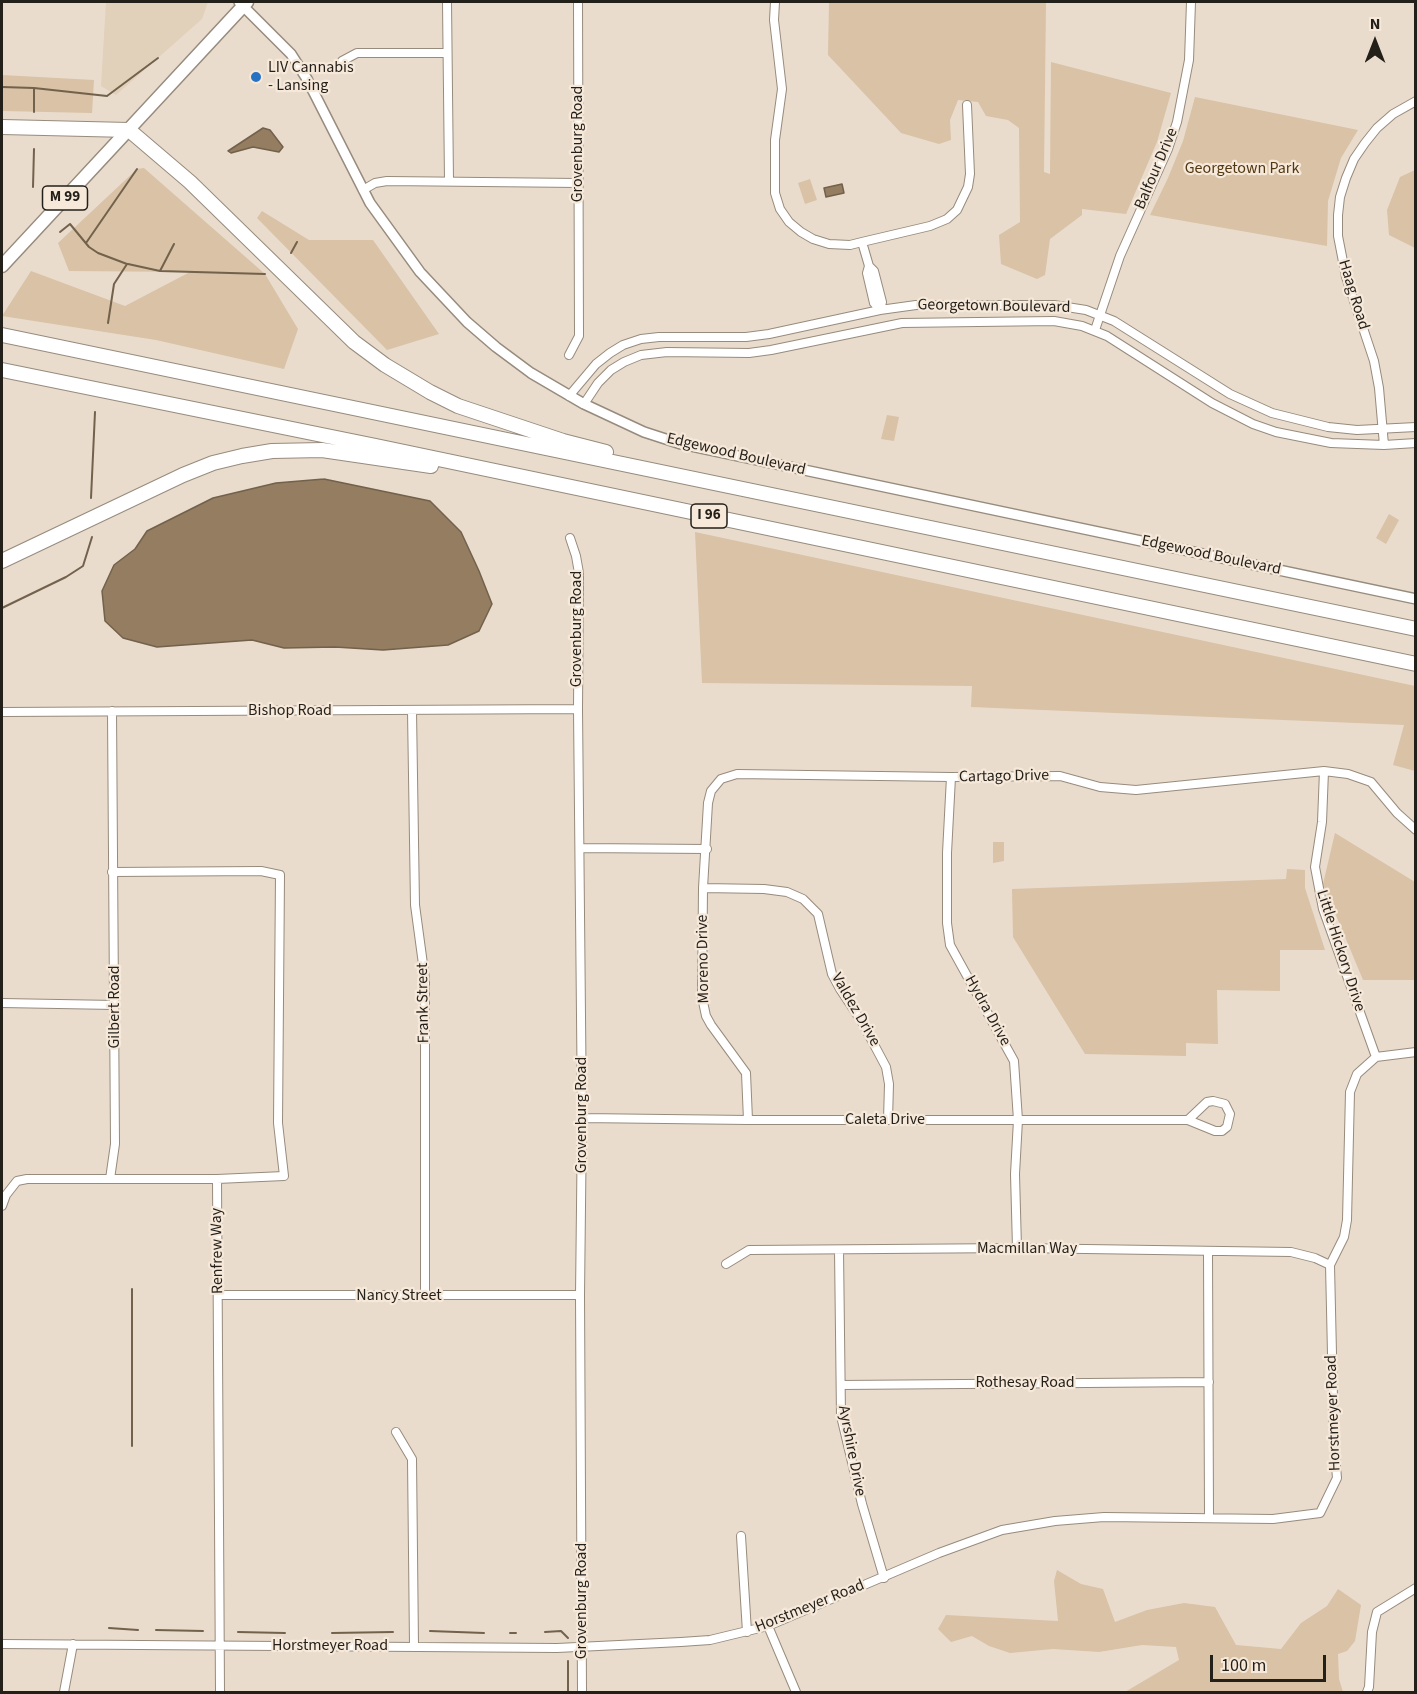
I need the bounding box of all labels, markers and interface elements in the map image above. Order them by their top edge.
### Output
north arrow [1345,12,1405,72]
text: N [1370,13,1380,35]
place label: LIV Cannabis - Lansing [268,58,354,96]
marker: LIV Cannabis - Lansing [249,70,263,84]
street label: Grovenburg Road [568,86,588,202]
street label: Balfour Drive [1131,125,1183,213]
park label: Georgetown Park [1185,159,1299,179]
road number: M 99 [42,186,88,210]
street label: Haag Road [1333,258,1373,332]
street label: Georgetown Boulevard [917,296,1071,318]
street label: Edgewood Boulevard [665,430,807,480]
road number: I 96 [691,504,727,528]
street label: Edgewood Boulevard [1139,532,1283,580]
street label: Grovenburg Road [567,571,587,687]
street label: Bishop Road [248,701,332,721]
street label: Cartago Drive [959,767,1049,787]
street label: Little Hickory Drive [1311,888,1369,1014]
street label: Moreno Drive [694,914,714,1004]
street label: Frank Street [414,962,434,1044]
street label: Gilbert Road [105,965,125,1049]
street label: Valdez Drive [826,970,884,1050]
street label: Hydra Drive [960,972,1014,1050]
street label: Grovenburg Road [572,1057,592,1173]
street label: Caleta Drive [845,1110,925,1130]
street label: Renfrew Way [208,1208,228,1294]
street label: Macmillan Way [977,1239,1077,1259]
street label: Nancy Street [356,1286,442,1306]
street label: Horstmeyer Road [1322,1355,1346,1471]
street label: Rothesay Road [975,1373,1075,1393]
street label: Ayrshire Drive [833,1404,869,1498]
street label: Grovenburg Road [572,1543,592,1659]
street label: Horstmeyer Road [753,1576,867,1638]
street label: Horstmeyer Road [272,1636,388,1656]
scale bar [1213,1643,1328,1681]
text: 100 m [1221,1653,1266,1678]

